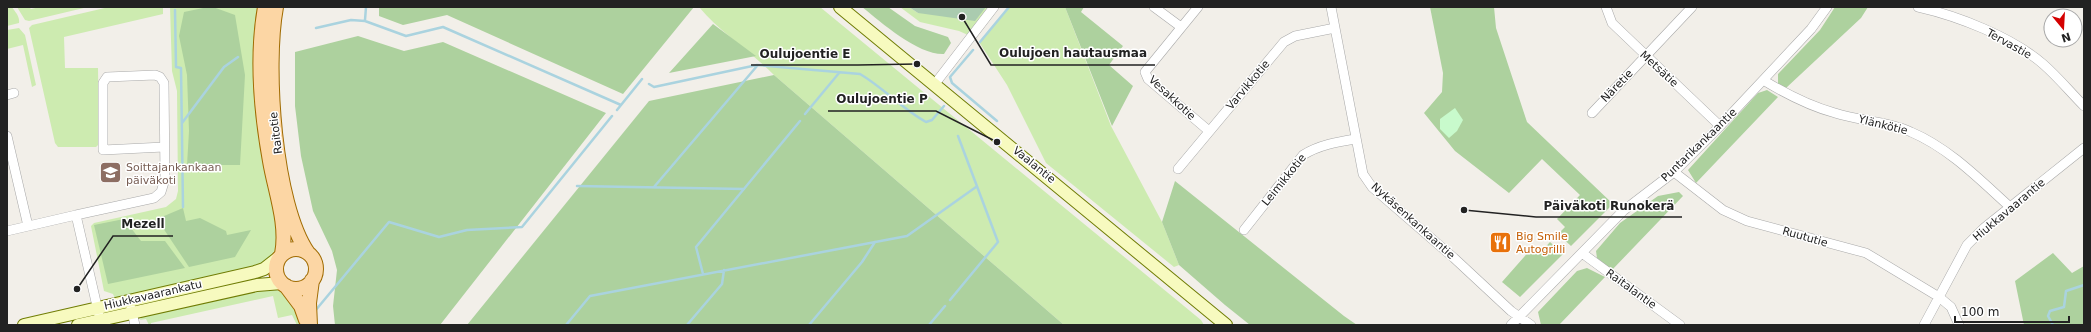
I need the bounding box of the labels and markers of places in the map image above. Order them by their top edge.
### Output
callout: Oulujoentie E [751,41,858,65]
callout: Oulujoen hautausmaa [991,41,1155,65]
callout: Oulujoentie P [828,87,936,111]
school or university icon: Soittajankankaan päiväkoti [97,160,123,186]
place label: Soittajankankaan päiväkoti [126,161,221,187]
callout: Päiväkoti Runokerä [1536,193,1682,217]
callout: Mezell [113,212,173,236]
restaurant icon: Big Smile Autogrilli [1488,229,1514,255]
place label: Big Smile Autogrilli [1516,230,1568,256]

